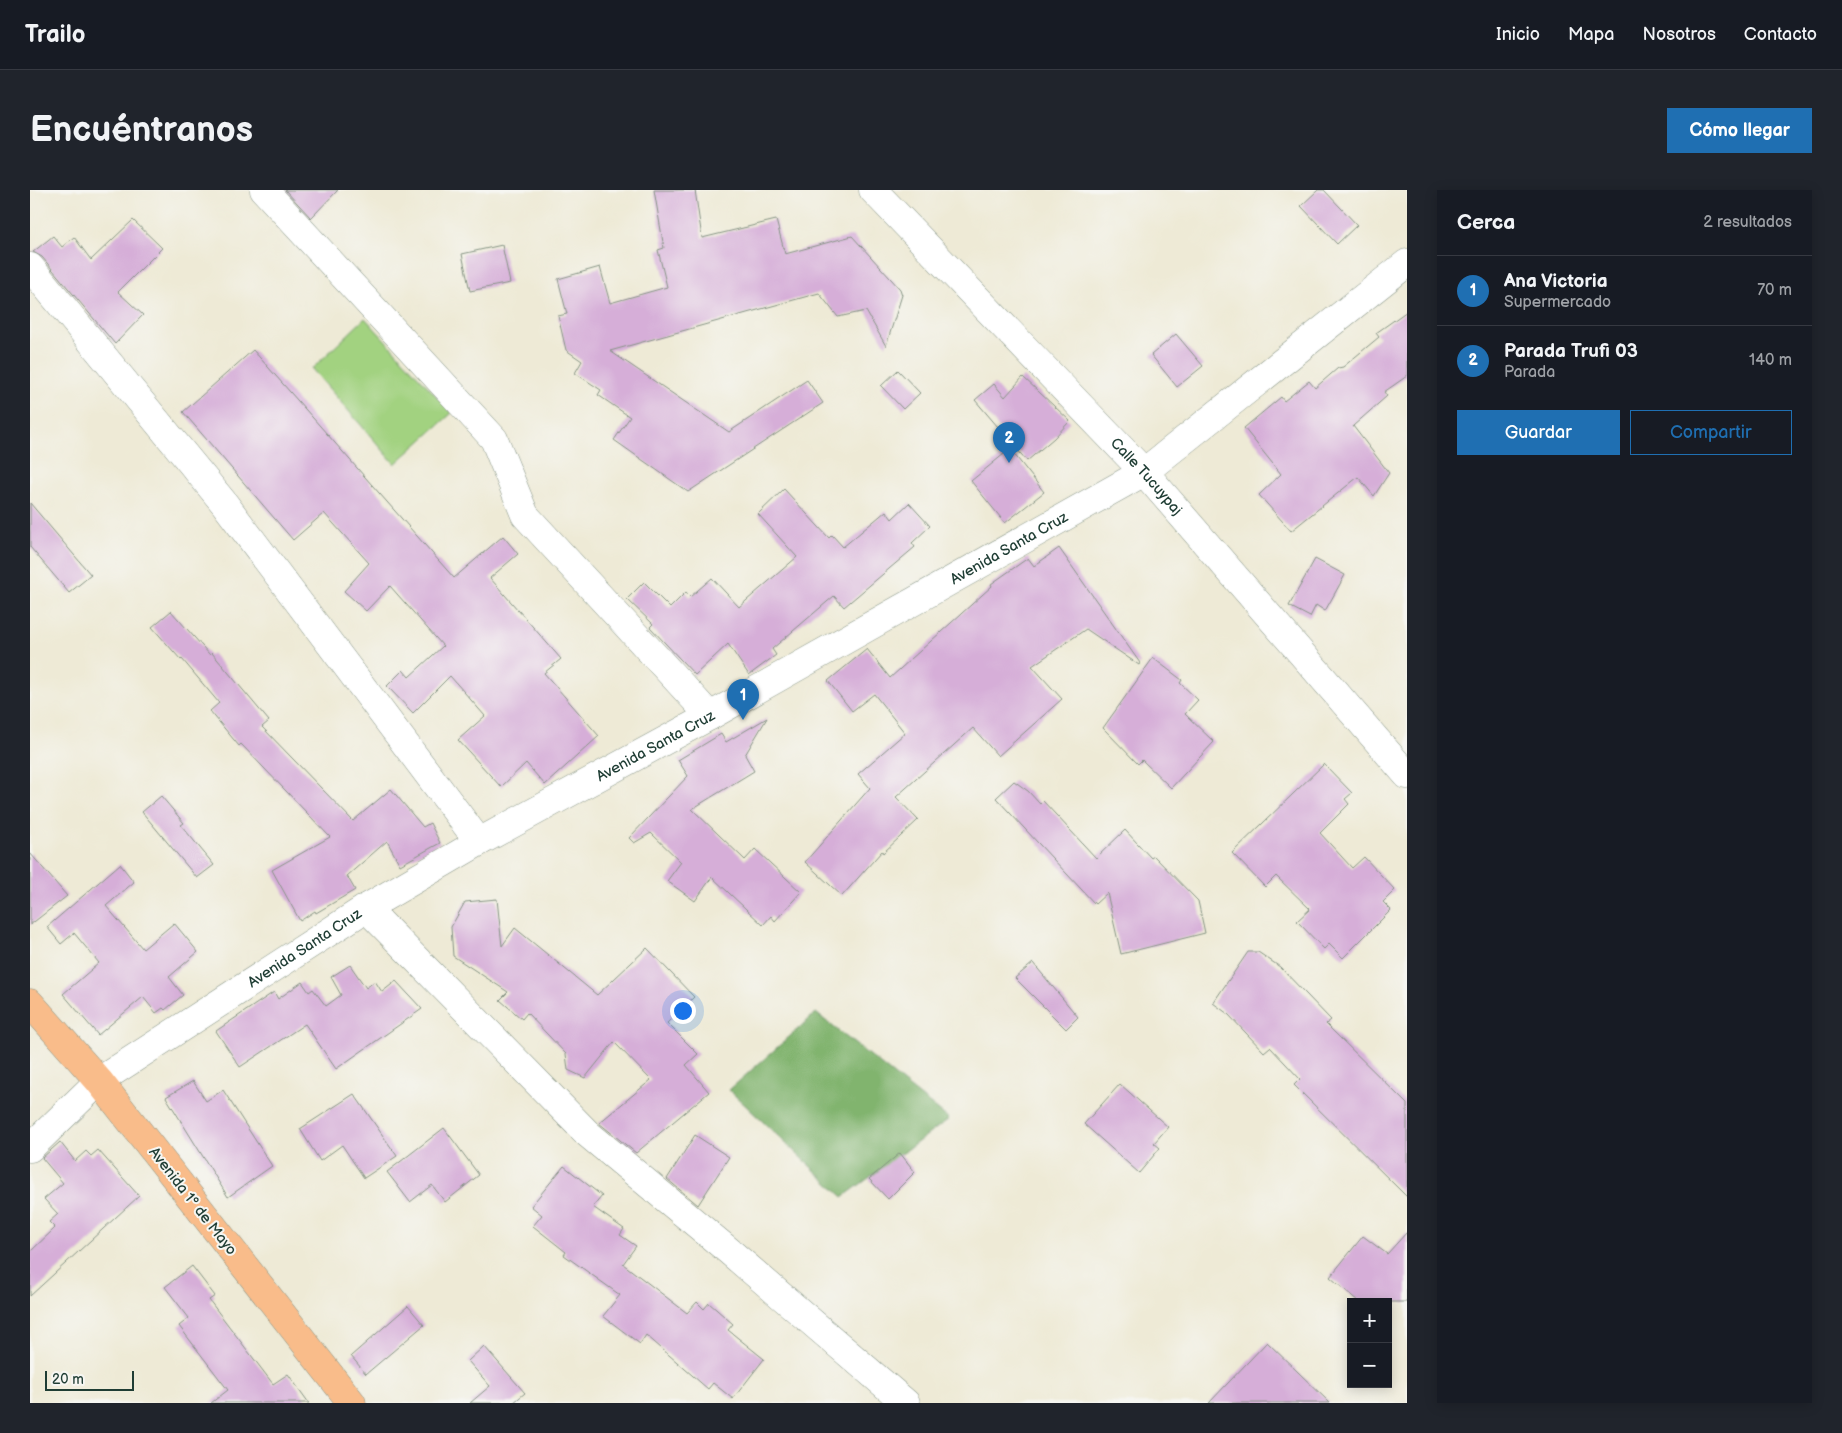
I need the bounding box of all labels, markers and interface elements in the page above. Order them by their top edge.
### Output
text: Trailo [25,20,85,49]
text: Inicio [1496,24,1540,45]
text: Mapa [1568,24,1614,45]
text: Nosotros [1642,24,1716,45]
text: Contacto [1744,24,1817,45]
button: Cómo llegar [1667,108,1812,153]
text: Encuéntranos [30,109,253,152]
text: Cerca [1457,210,1515,235]
text: 2 resultados [1703,213,1792,232]
text: Ana Victoria [1504,270,1608,293]
text: 1 [1470,281,1476,300]
text: 70 m [1757,281,1792,300]
text: Supermercado [1504,293,1611,312]
text: Parada Trufi 03 [1504,340,1638,363]
text: 2 [1468,351,1478,370]
text: 140 m [1749,351,1792,370]
text: Parada [1504,363,1555,382]
button: Guardar [1457,410,1620,455]
button: Compartir [1630,410,1792,455]
pin: 2 [993,422,1025,463]
street label: Calle Tucuypaj [1106,434,1186,519]
street label: Avenida Santa Cruz [947,507,1072,589]
pin: 1 [727,679,759,720]
street label: Avenida Santa Cruz [593,706,719,786]
street label: Avenida Santa Cruz [244,904,366,992]
your location [670,998,696,1024]
street label: Avenida 1º de Mayo [145,1143,241,1259]
map controls [1347,1298,1392,1388]
button: + [1347,1298,1392,1343]
button: − [1347,1343,1392,1388]
scale bar [45,1368,134,1391]
text: 20 m [52,1371,84,1388]

